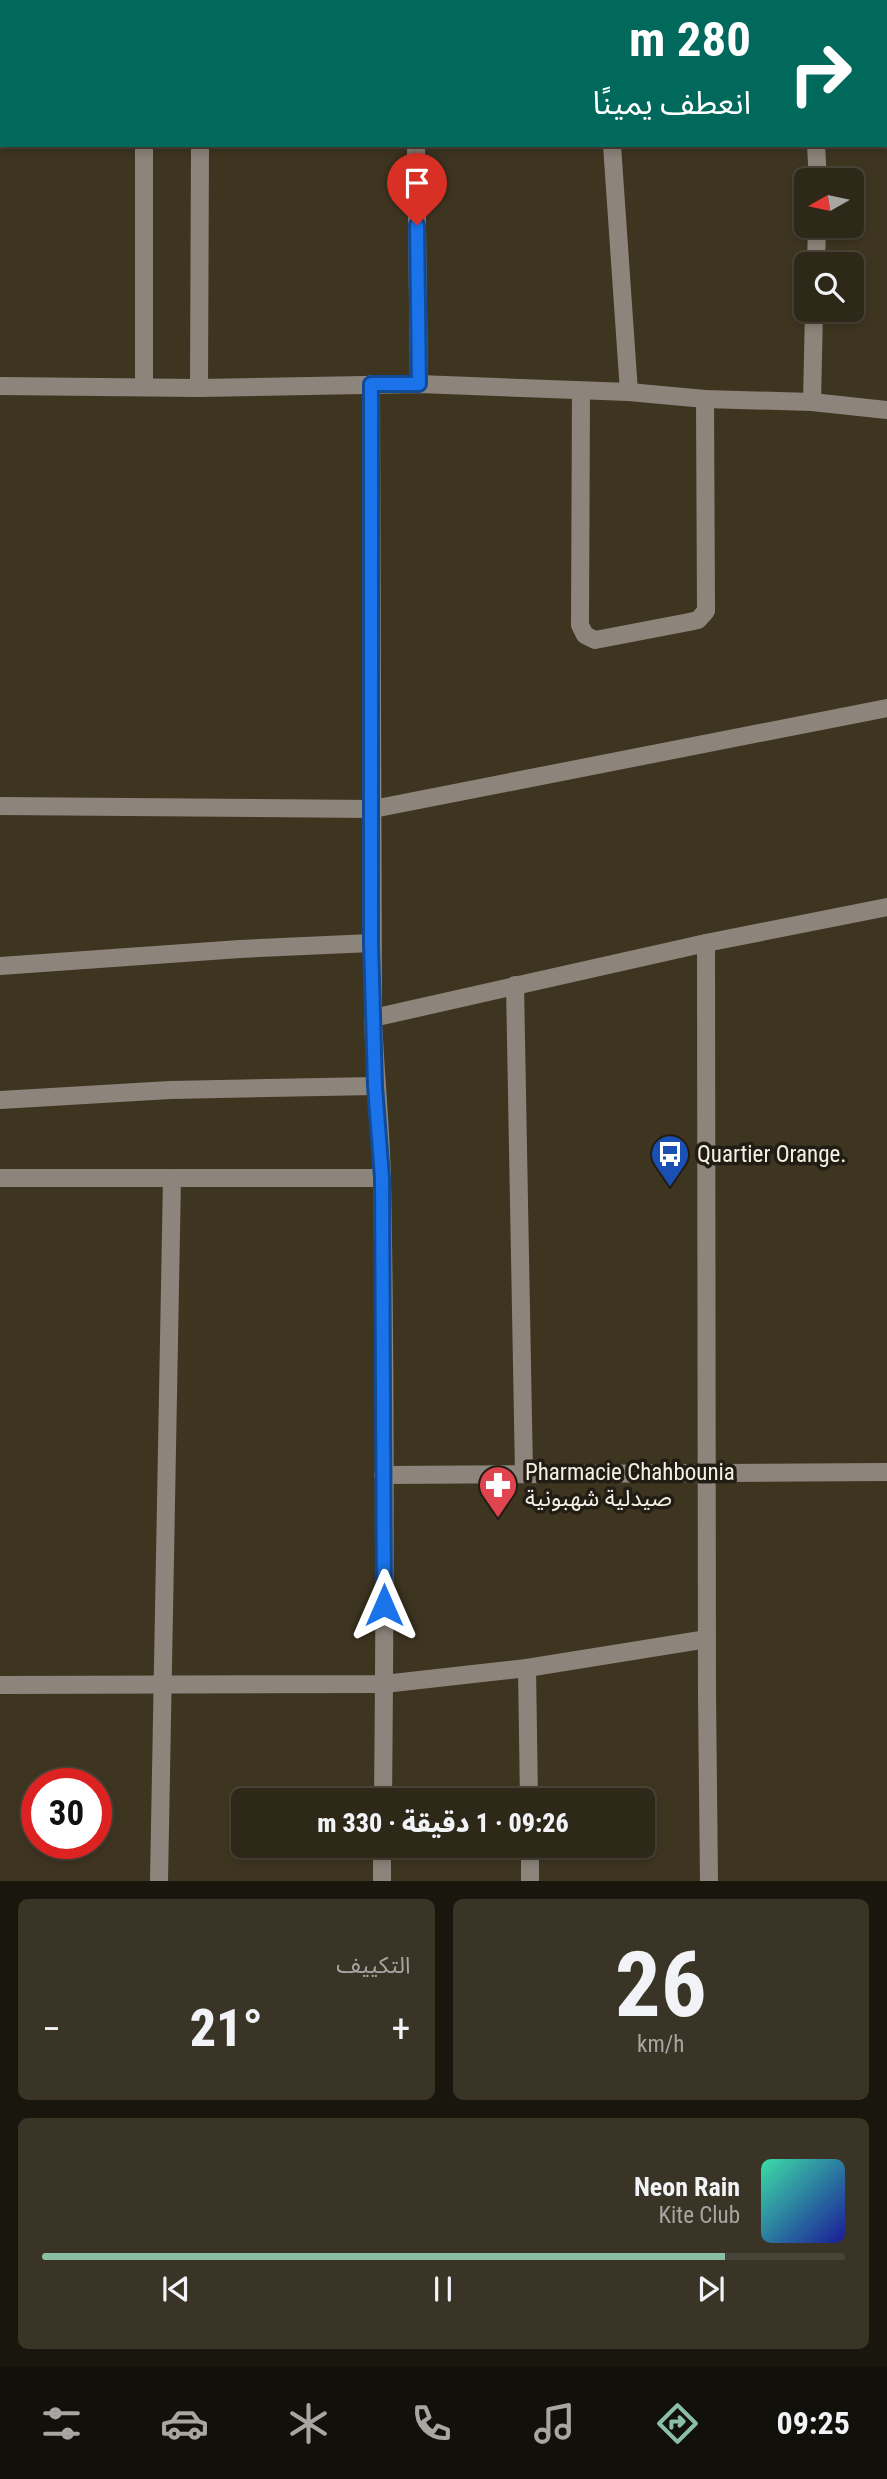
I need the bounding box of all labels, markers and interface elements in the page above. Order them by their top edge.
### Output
text: 280 m [629,11,751,68]
icon: right [775,28,866,119]
text: انعطف يمينًا [593,84,751,122]
pin [387,153,447,225]
icon: arrive [398,164,436,202]
north arrow [794,168,864,238]
map controls [794,168,864,322]
button: search [794,252,864,322]
bus stop icon: Quartier Orange. [649,1133,691,1188]
place label: Quartier Orange. [697,1141,846,1168]
place label: Pharmacie Chahbounia صيدلية شهبونية [525,1459,735,1512]
pharmacy icon: Pharmacie Chahbounia صيدلية شهبونية [477,1464,519,1519]
position arrow [347,1568,421,1642]
speed limit sign: 30 [21,1768,112,1859]
text: 09:26 · 1 دقيقة · 330 m [317,1808,569,1838]
text: 26 [615,1932,707,2038]
text: التكييف [336,1952,411,1979]
text: 21° [190,1998,263,2059]
text: − [42,2007,61,2051]
text: + [392,2007,410,2051]
text: km/h [637,2031,684,2058]
text: Neon Rain [634,2172,740,2202]
text: Kite Club [659,2202,740,2229]
icon: previous [157,2270,195,2308]
icon: pause [424,2270,462,2308]
icon: next [692,2270,730,2308]
icon: filters [37,2399,86,2448]
icon: car [160,2399,209,2448]
icon: climate [284,2399,333,2448]
icon: phone [407,2399,456,2448]
icon: music [530,2399,579,2448]
icon: directions [653,2399,702,2448]
text: 09:25 [776,2404,850,2442]

